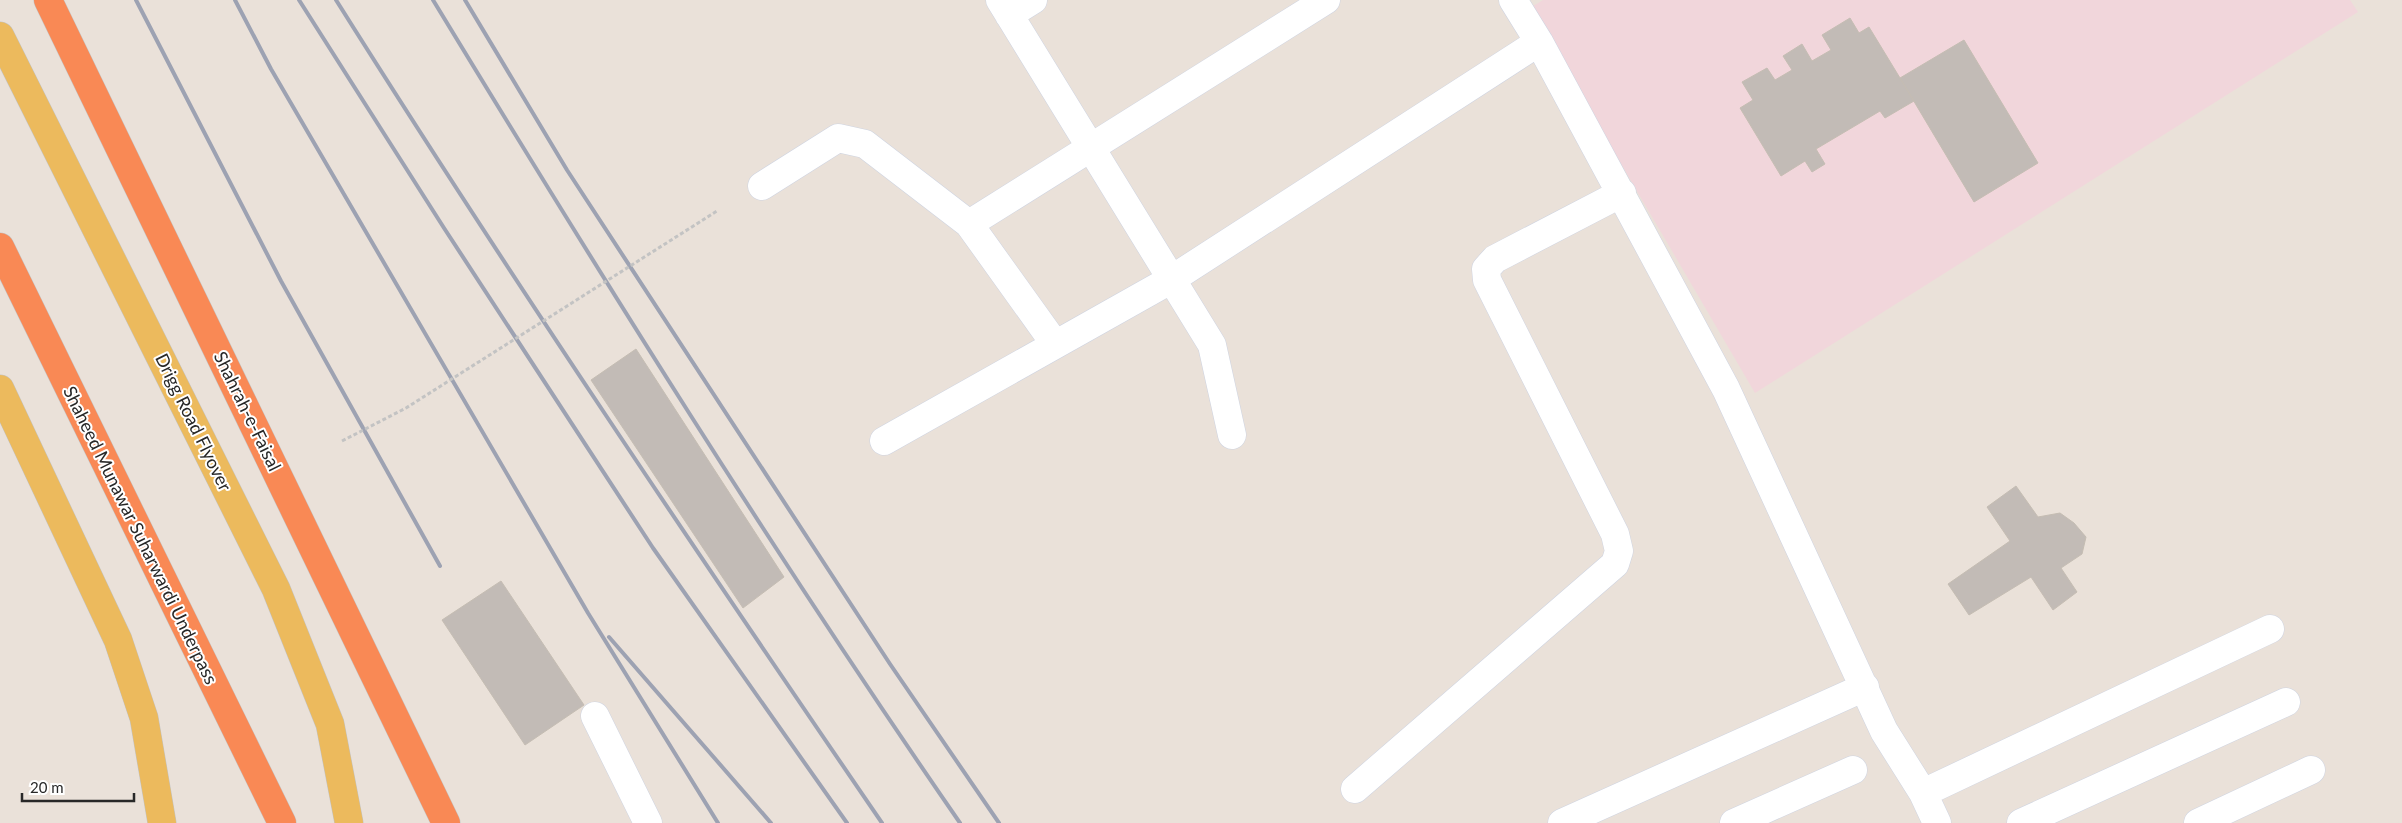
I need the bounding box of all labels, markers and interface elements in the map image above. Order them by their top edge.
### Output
street label: Shahrah-e-Faisal [210,348,286,474]
street label: Drigg Road Flyover [151,350,237,495]
street label: Shaheed Munawar Suharwardi Underpass [59,382,223,688]
scale bar [22,770,135,802]
text: 20 m [30,778,64,796]

